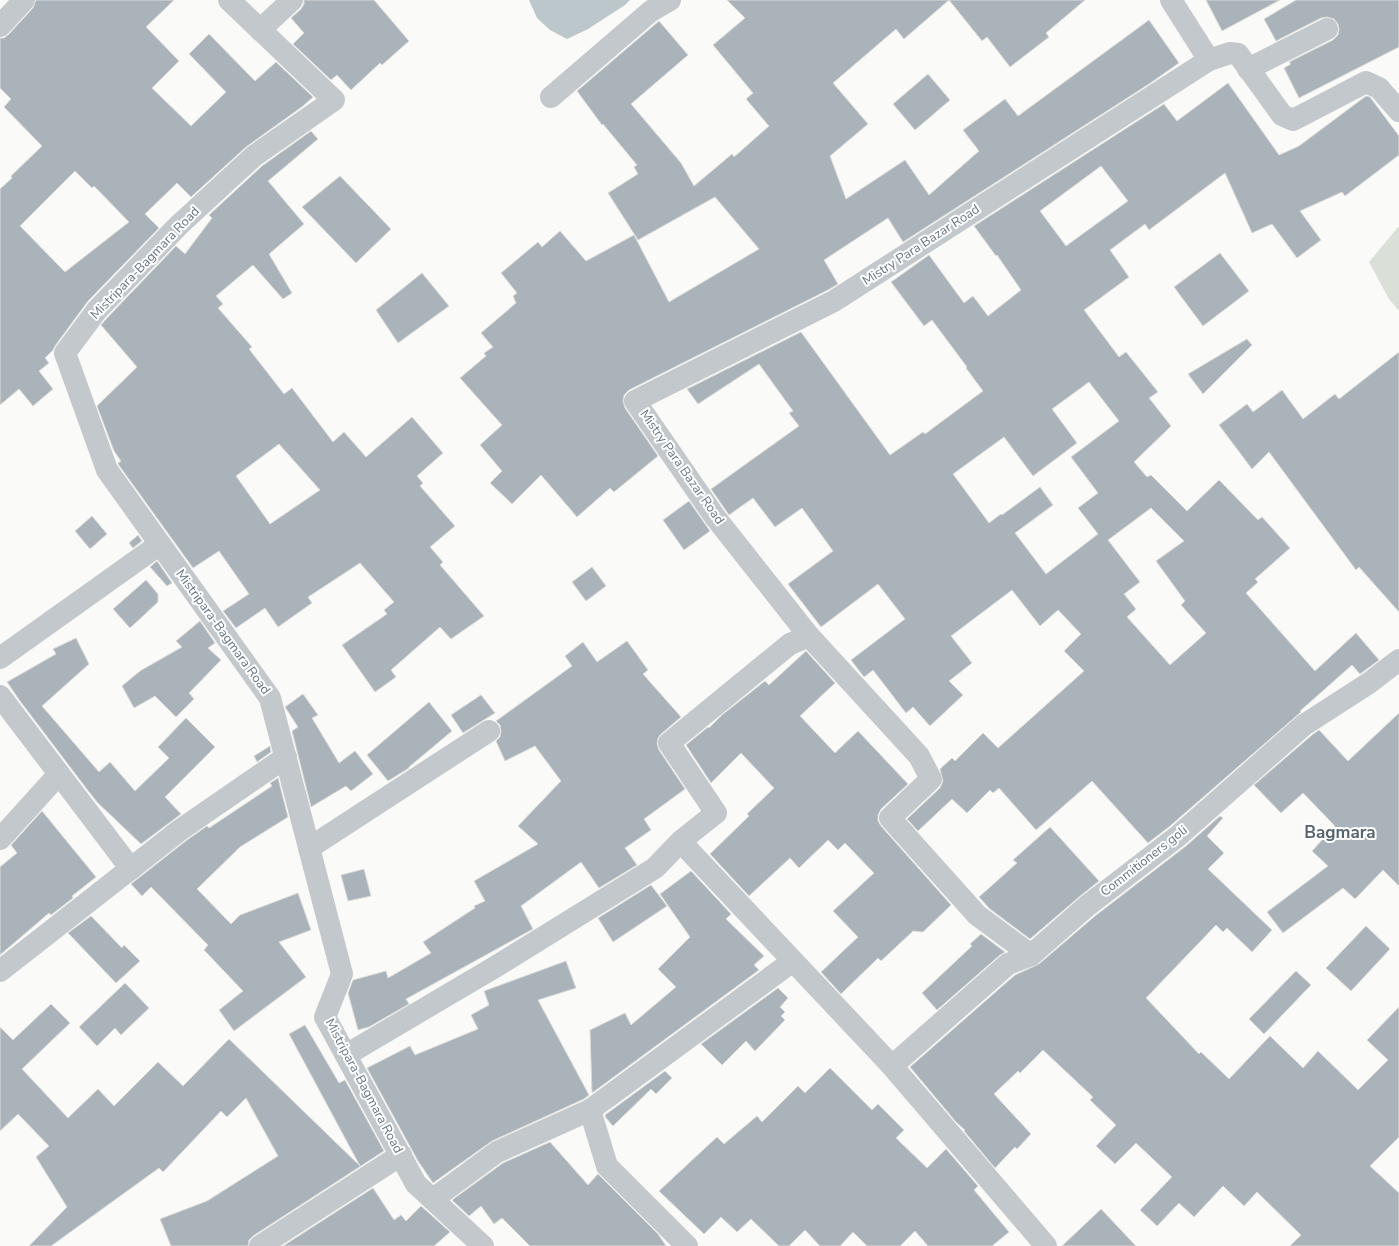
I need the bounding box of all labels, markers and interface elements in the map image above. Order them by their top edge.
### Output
street label: Mistry Para Bazar Road [859,200,983,290]
street label: Mistripara-Bagmara Road [86,203,204,323]
street label: Mistry Para Bazar Road [636,406,728,528]
street label: Mistripara-Bagmara Road [172,566,274,698]
street label: Commitioners goli [1097,821,1191,901]
district label: Bagmara [1304,821,1376,844]
street label: Mistripara-Bagmara Road [321,1015,407,1157]

